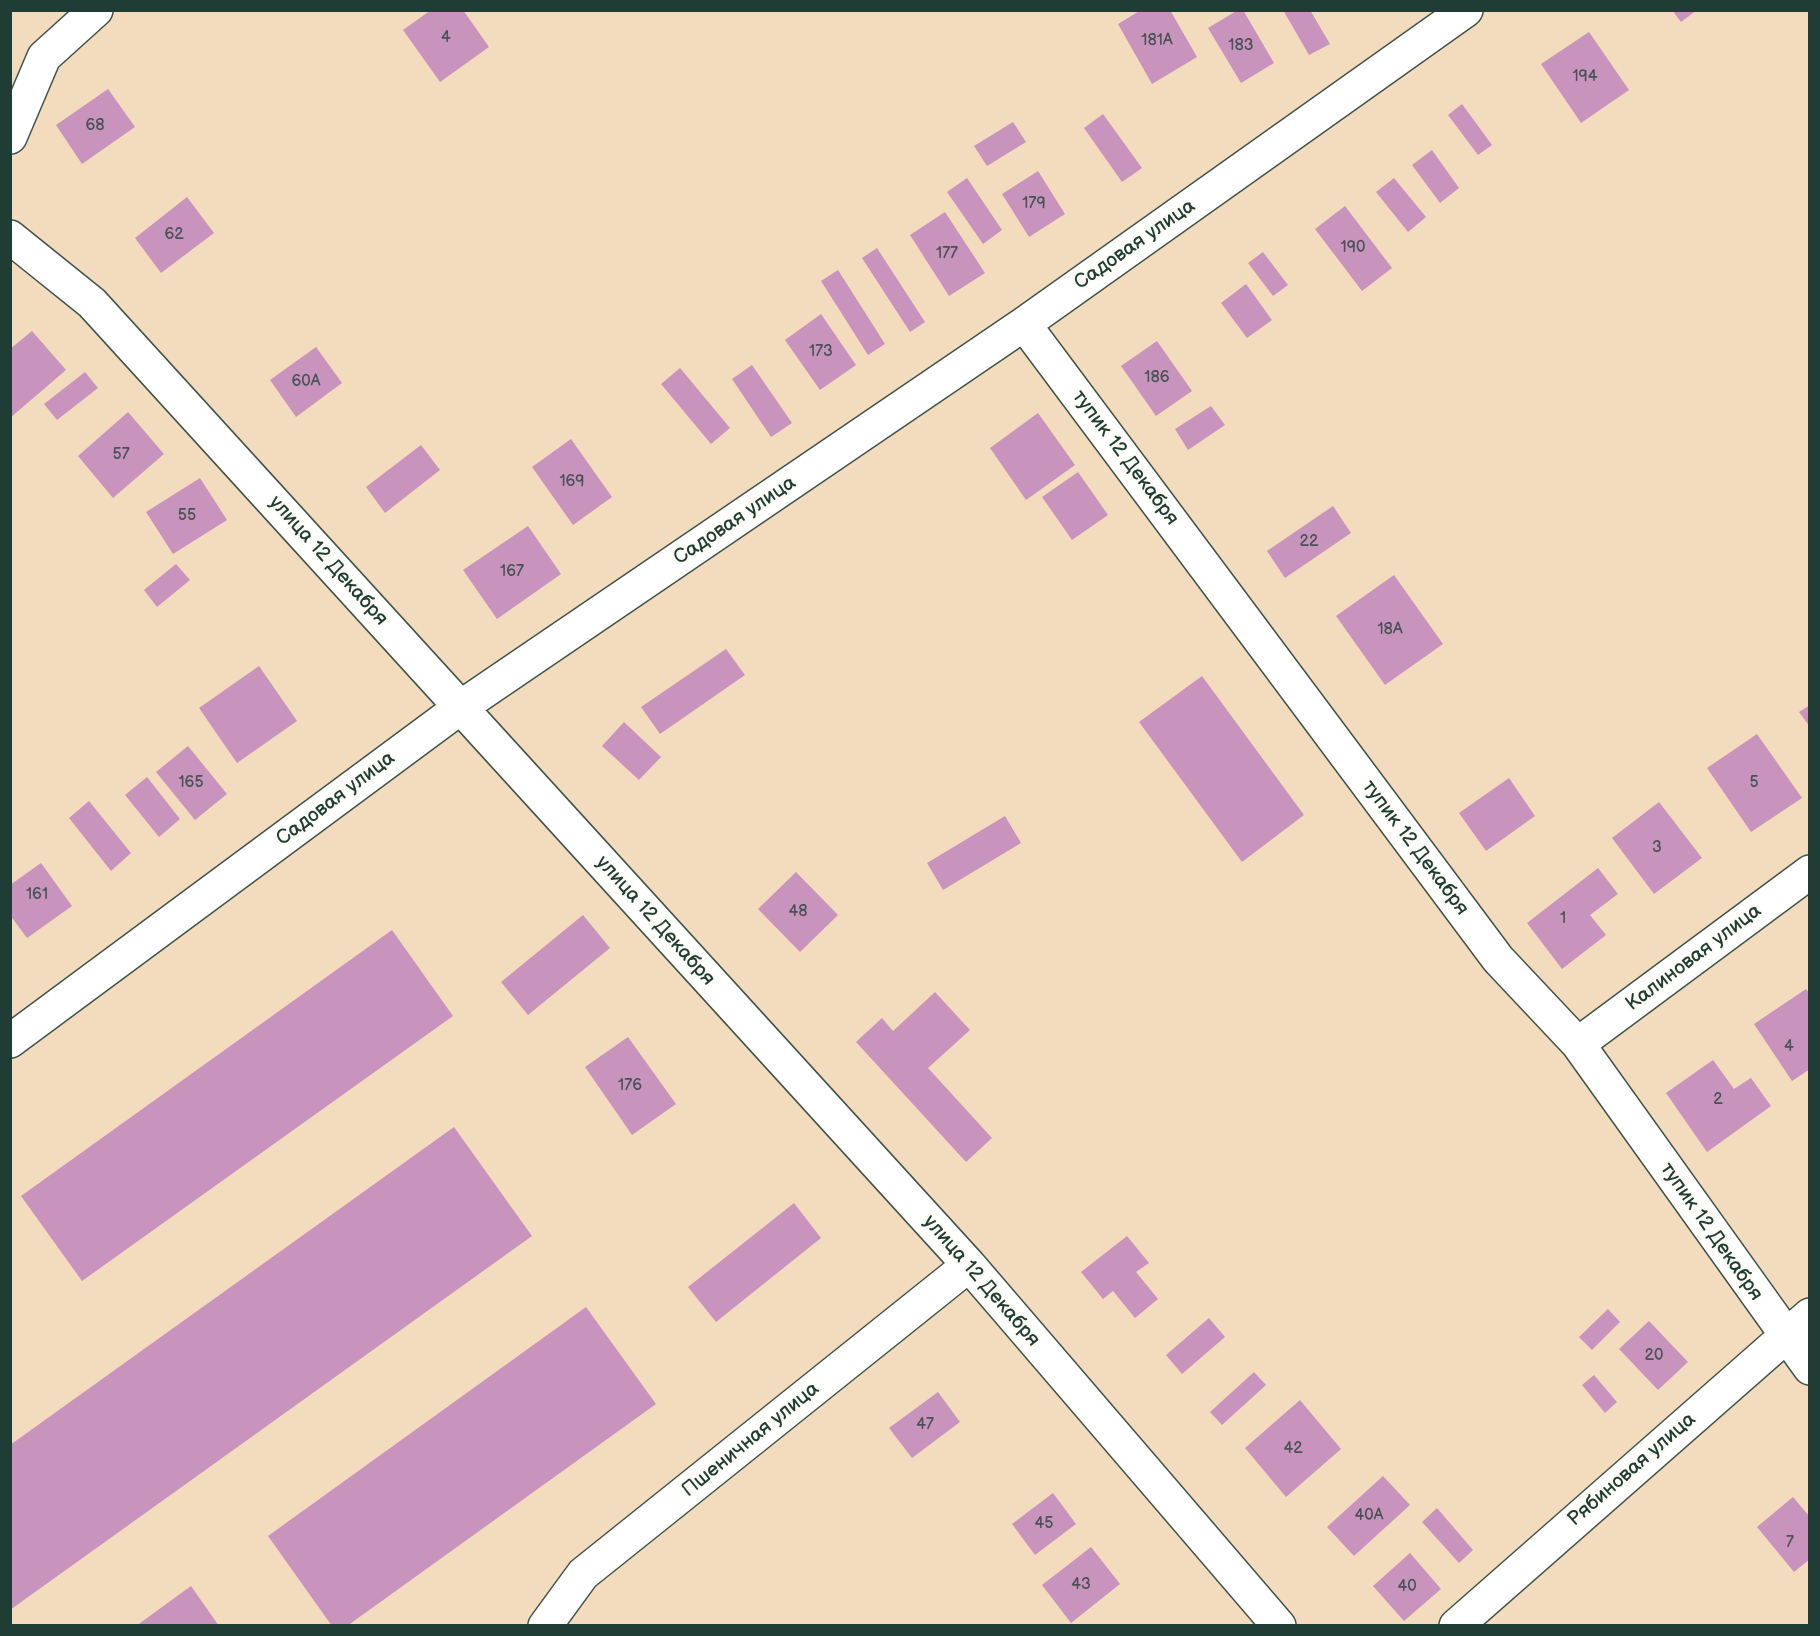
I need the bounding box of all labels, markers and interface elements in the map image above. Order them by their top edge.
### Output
house number: 4 [441,28,451,48]
house number: 181А [1141,31,1173,51]
house number: 183 [1228,36,1254,56]
house number: 194 [1572,67,1598,87]
house number: 68 [85,116,105,136]
house number: 179 [1022,194,1046,214]
street label: Садовая улица [1070,194,1200,296]
house number: 62 [164,225,184,245]
house number: 190 [1341,238,1365,258]
house number: 177 [936,244,958,264]
house number: 173 [809,342,833,362]
house number: 186 [1144,368,1170,388]
house number: 60А [292,372,320,392]
street label: тупик 12 Декабря [1066,386,1184,530]
house number: 57 [112,445,130,465]
street label: Садовая улица [669,471,801,571]
house number: 169 [559,472,585,492]
street label: улица 12 Декабря [263,491,393,631]
house number: 55 [178,506,196,526]
house number: 22 [1300,532,1318,552]
house number: 167 [500,562,524,582]
house number: 18А [1377,620,1403,640]
street label: Садовая улица [272,747,400,851]
house number: 165 [178,773,204,793]
house number: 5 [1749,773,1759,793]
street label: тупик 12 Декабря [1356,776,1474,920]
house number: 3 [1652,838,1662,858]
street label: улица 12 Декабря [590,851,720,991]
house number: 161 [26,885,48,905]
street label: Калиновая улица [1622,899,1766,1017]
house number: 48 [788,902,808,922]
house number: 1 [1560,909,1566,929]
house number: 4 [1784,1037,1794,1057]
house number: 176 [618,1076,642,1096]
house number: 2 [1713,1090,1723,1110]
street label: тупик 12 Декабря [1654,1158,1768,1306]
street label: улица 12 Декабря [917,1210,1045,1352]
house number: 20 [1645,1346,1663,1366]
street label: Пшеничная улица [678,1377,824,1503]
street label: Рябиновая улица [1563,1408,1701,1532]
house number: 47 [916,1415,934,1435]
house number: 42 [1283,1439,1303,1459]
house number: 40А [1355,1506,1383,1526]
house number: 45 [1035,1514,1053,1534]
house number: 7 [1786,1533,1794,1553]
house number: 43 [1071,1575,1091,1595]
house number: 40 [1397,1577,1417,1597]

